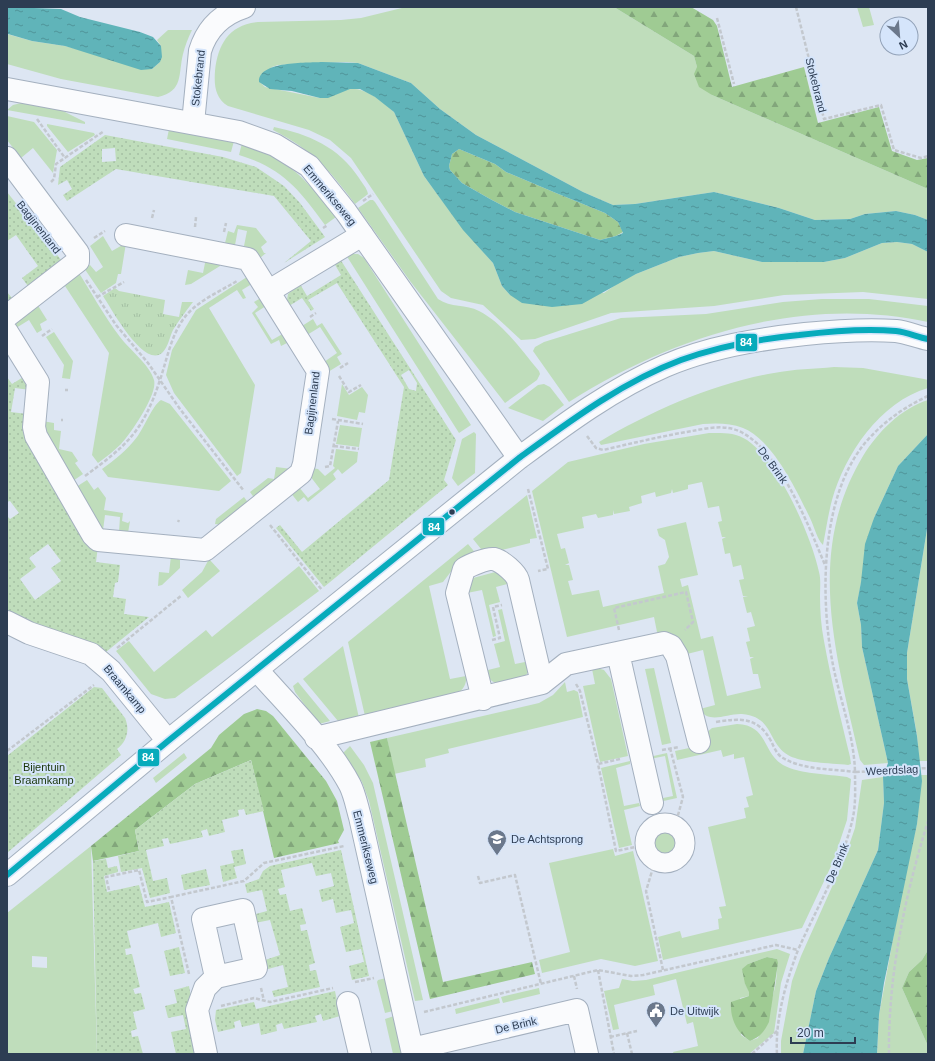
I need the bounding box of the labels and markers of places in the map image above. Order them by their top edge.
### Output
unlabelled marker [447,507,457,517]
school or university icon: De Achtsprong [486,828,508,856]
place label: De Achtsprong [511,833,583,845]
public building icon: De Uitwijk [645,1000,667,1028]
place label: De Uitwijk [670,1005,719,1017]

